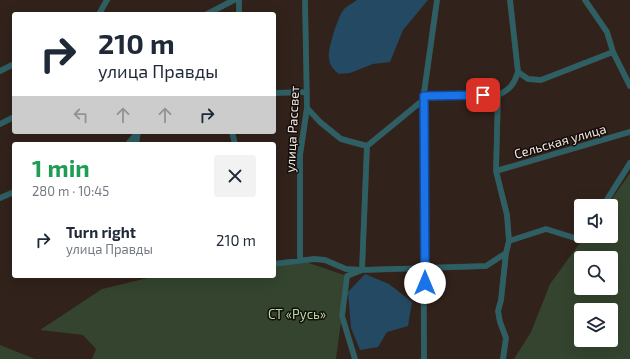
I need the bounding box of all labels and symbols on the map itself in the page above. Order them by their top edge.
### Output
pin [466,78,500,112]
street label: улица Рассвет [282,84,302,173]
street label: Сельская улица [512,120,608,162]
position arrow [404,262,446,304]
park label: СТ «Русь» [268,306,326,322]

